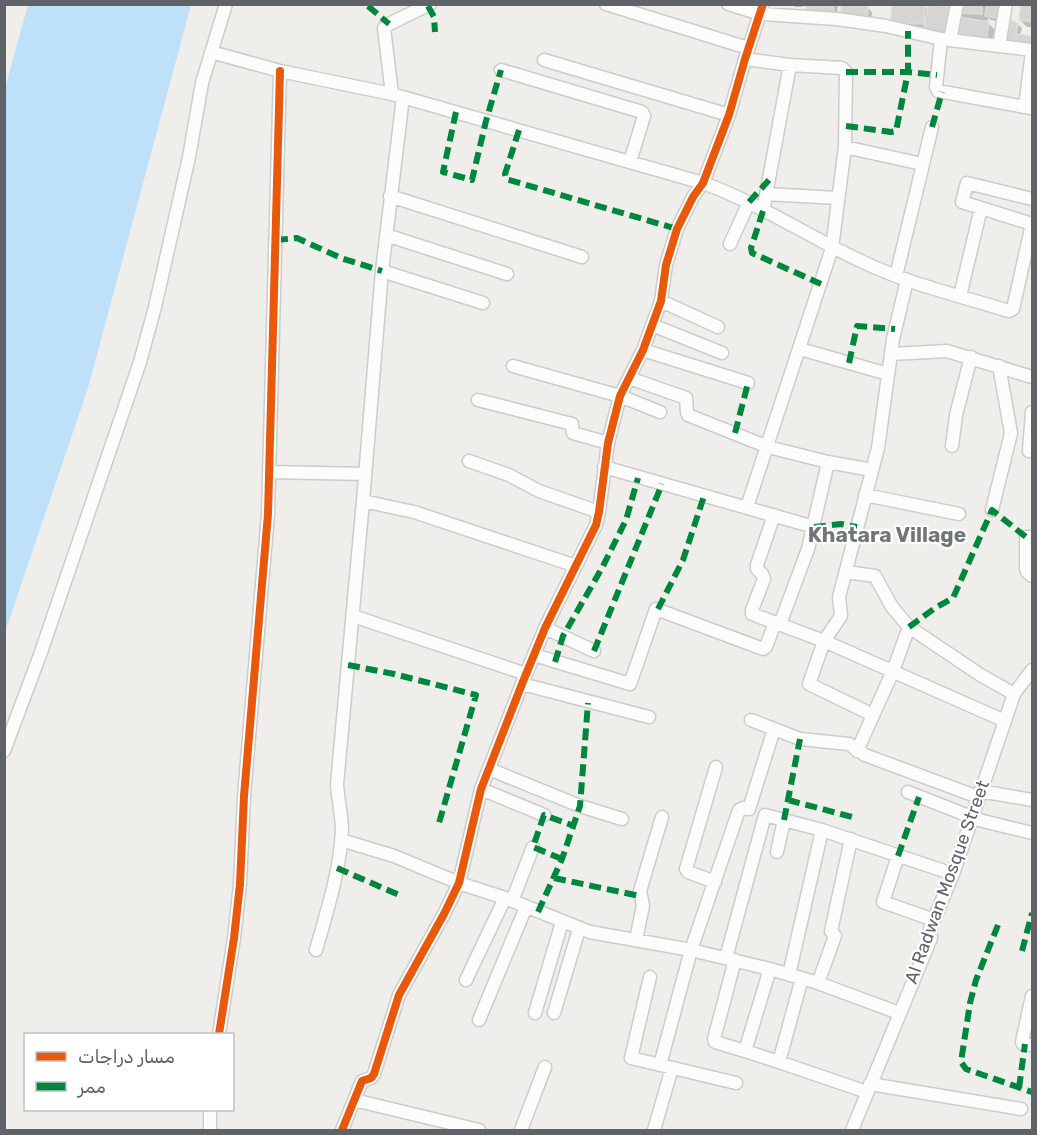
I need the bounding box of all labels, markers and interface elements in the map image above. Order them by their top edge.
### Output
district label: Khatara Village [808,522,966,547]
street label: Al Radwan Mosque Street [900,777,994,987]
legend [24,1033,234,1111]
text: مسار دراجات [78,1046,175,1068]
text: ممر [77,1076,106,1098]

